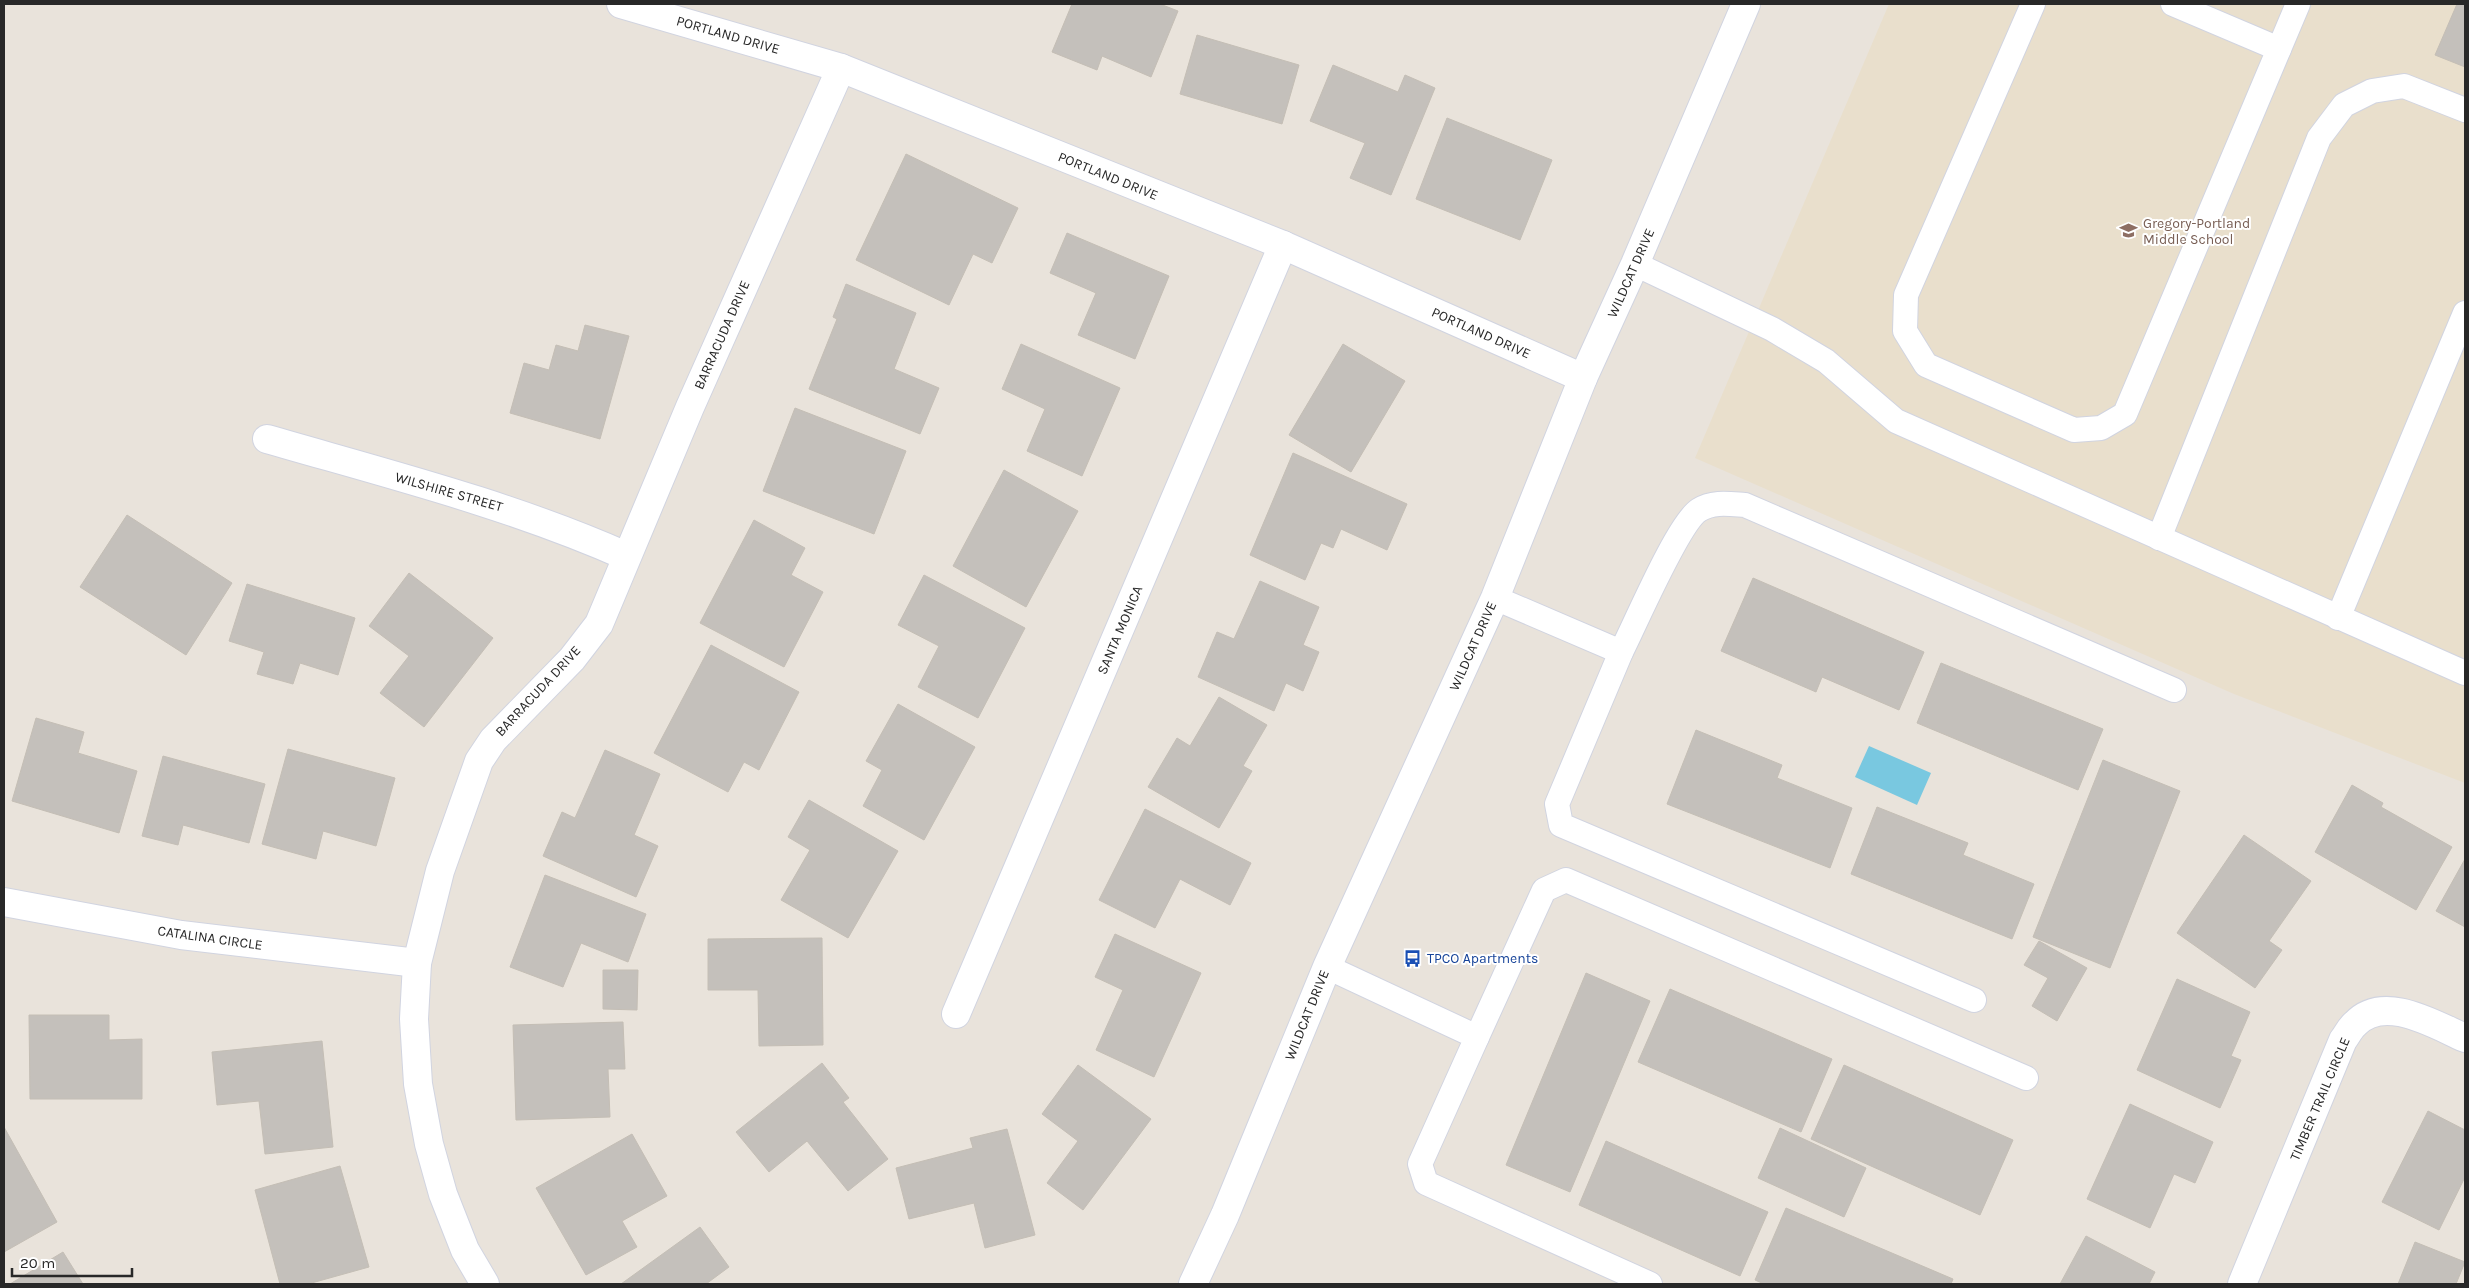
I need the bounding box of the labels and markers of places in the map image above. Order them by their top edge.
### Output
place label: Gregory-Portland Middle School [2143,215,2250,248]
school or university icon: Gregory-Portland Middle School [2119,221,2139,241]
bus stop icon: TPCO Apartments [1403,948,1423,968]
place label: TPCO Apartments [1427,950,1538,967]

